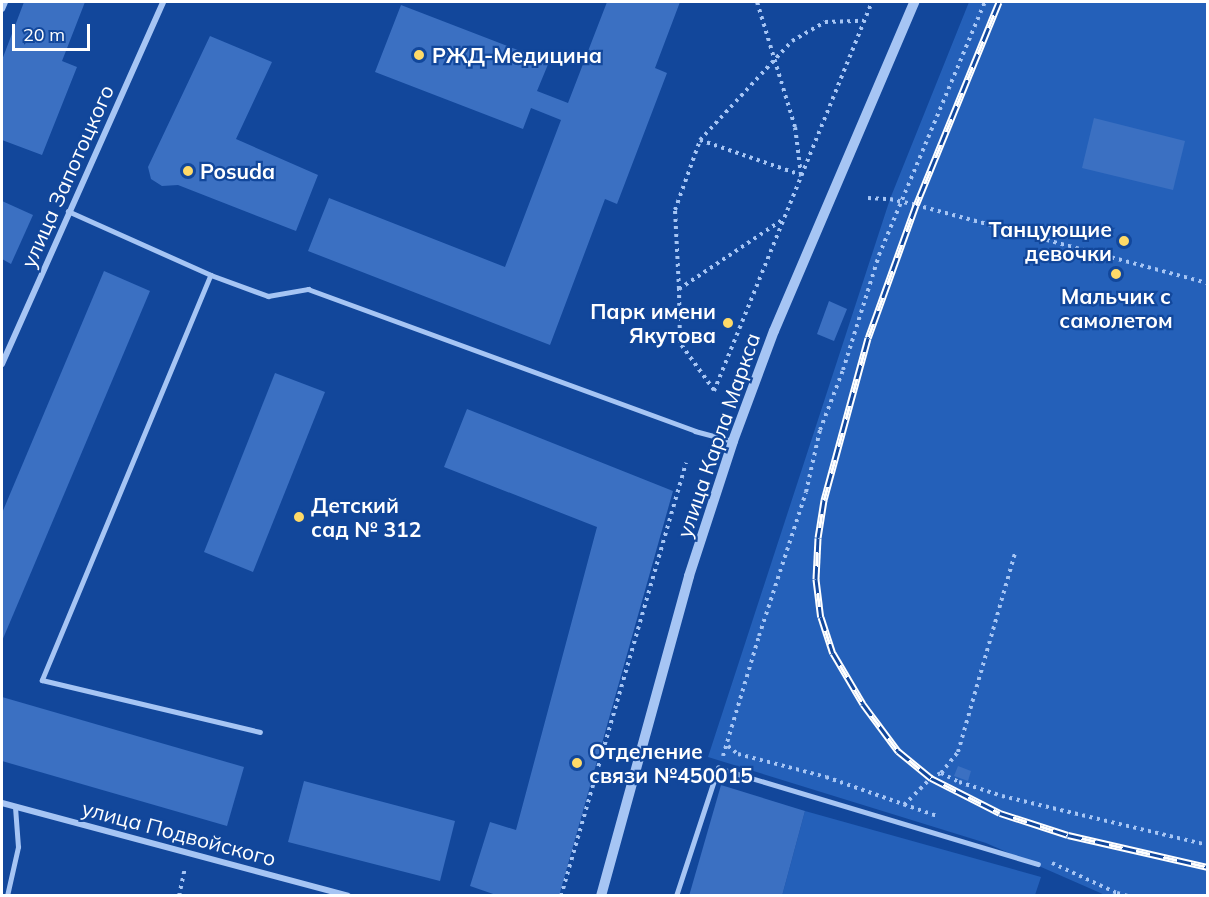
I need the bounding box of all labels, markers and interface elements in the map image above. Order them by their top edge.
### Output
scale bar [15,12,93,50]
text: 20 m [23,23,65,46]
place label: РЖД-Медицина [432,42,602,68]
marker: РЖД-Медицина [410,46,428,64]
street label: улица Запотоцкого [15,81,119,271]
place label: Posuda [200,158,275,184]
marker: Posuda [181,164,195,178]
place label: Танцующие девочки [989,216,1112,266]
marker: Танцующие девочки [1117,234,1131,248]
marker: Мальчик с самолетом [1109,267,1123,281]
place label: Мальчик с самолетом [1059,283,1173,333]
place label: Парк имени Якутова [590,298,716,348]
marker: Парк имени Якутова [721,316,735,330]
street label: улица Карла Маркса [671,329,765,541]
place label: Детский сад № 312 [311,492,421,542]
marker: Детский сад № 312 [292,510,306,524]
place label: Отделение связи №450015 [589,738,753,788]
marker: Отделение связи №450015 [570,756,584,770]
street label: улица Подвойского [79,795,279,871]

